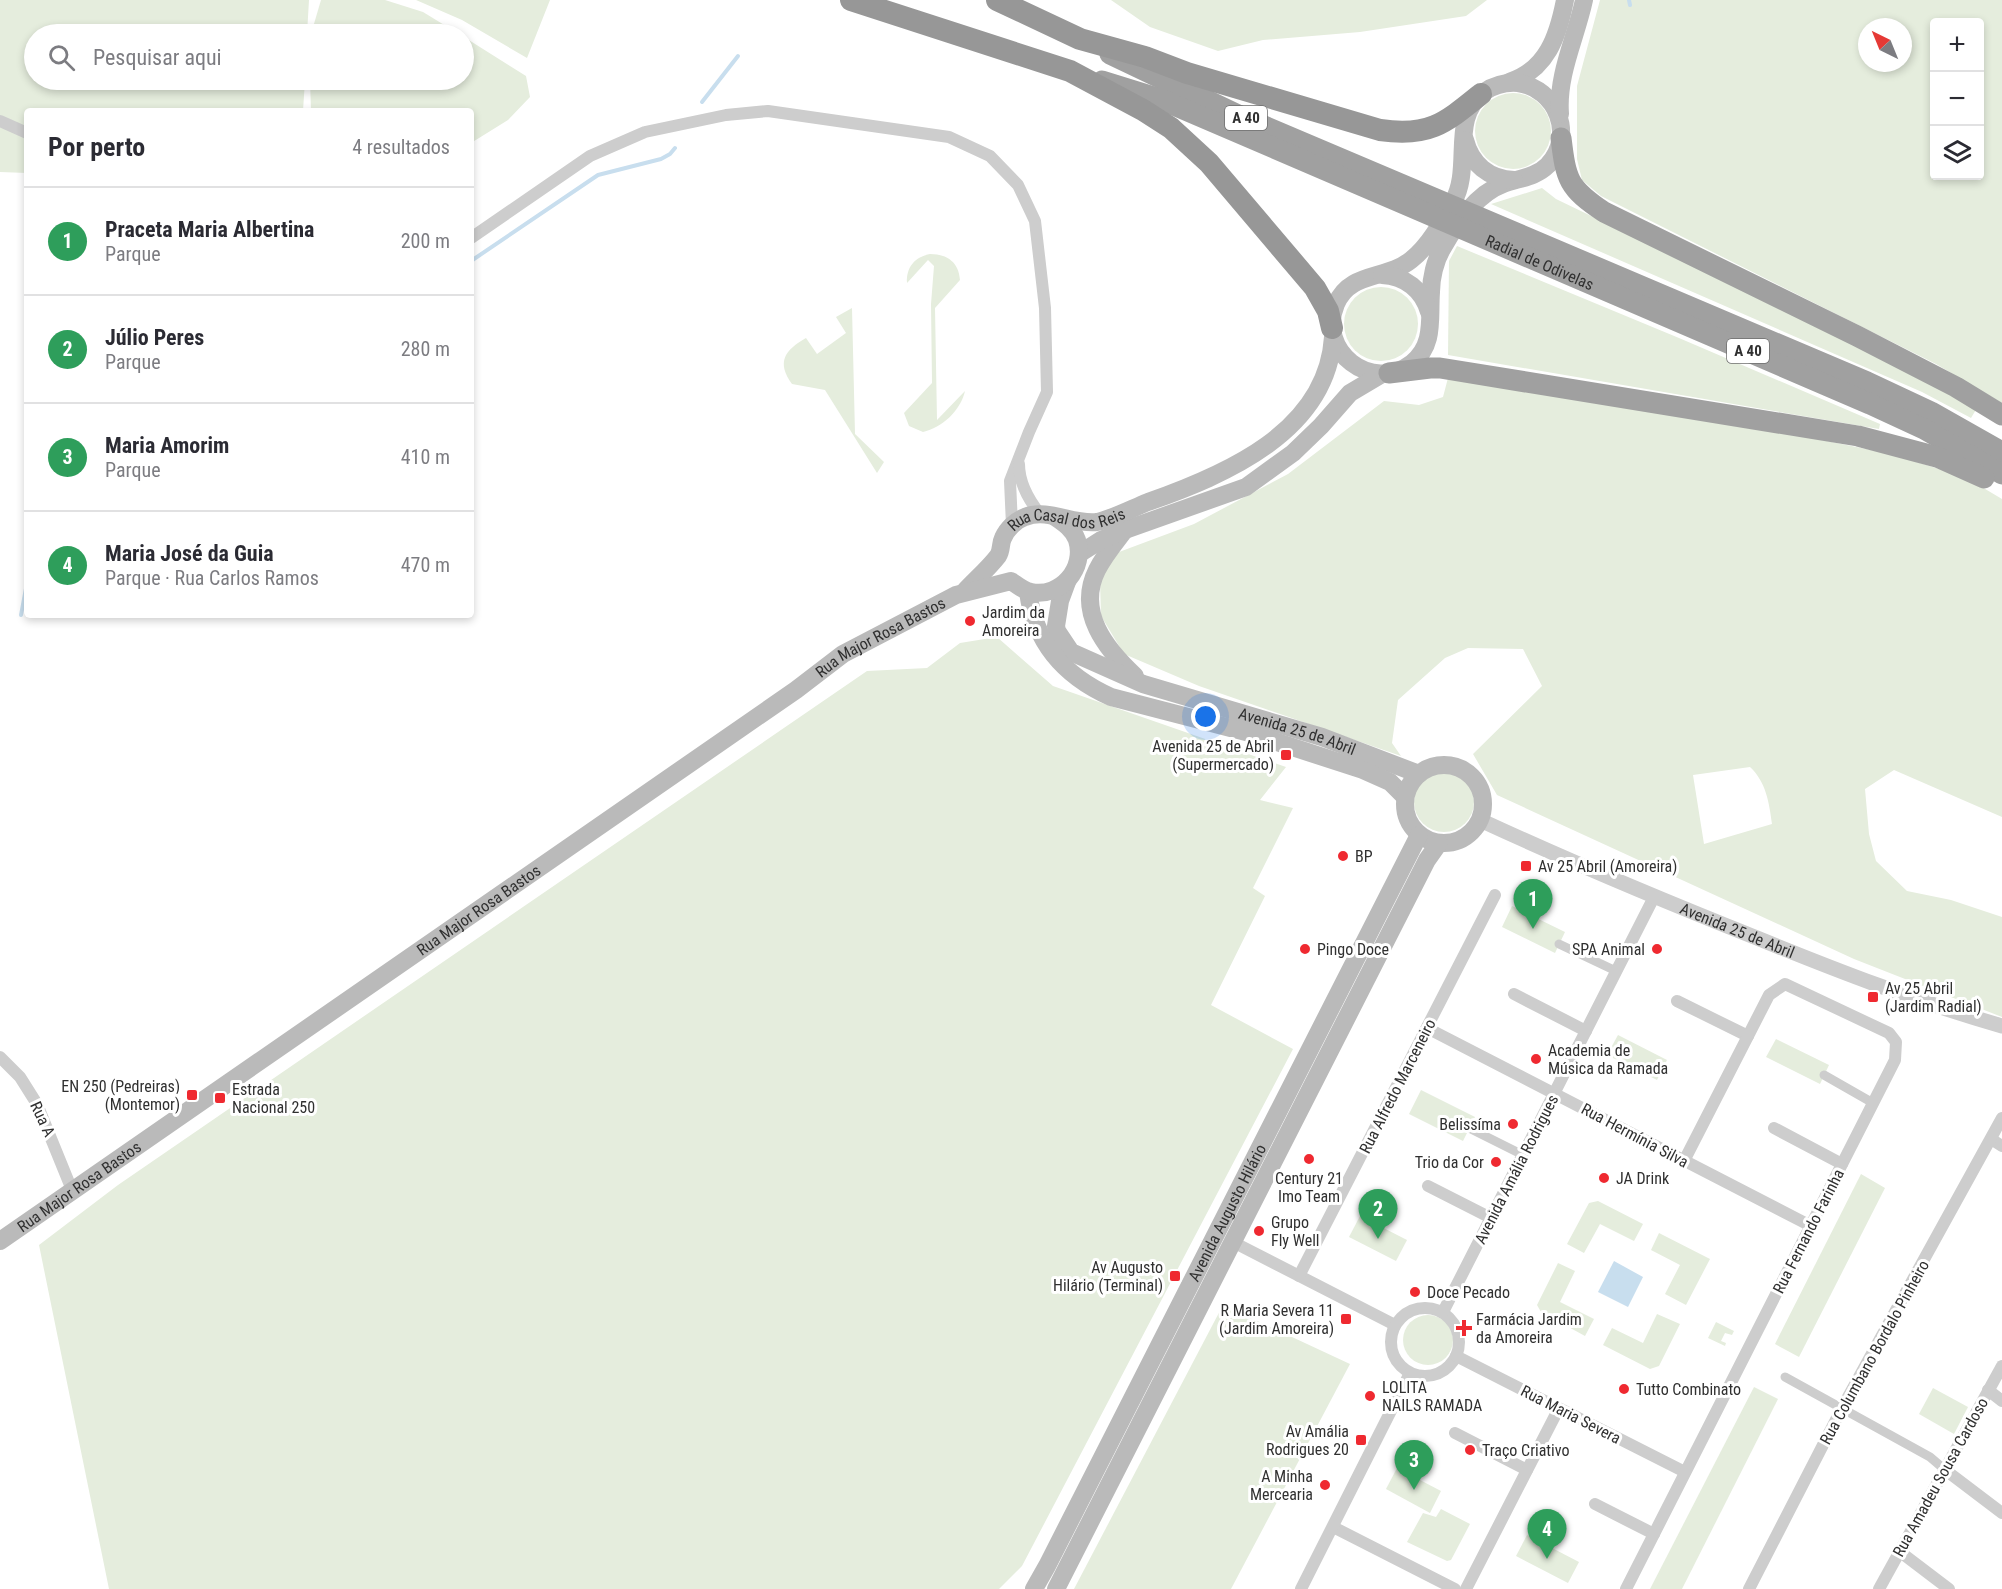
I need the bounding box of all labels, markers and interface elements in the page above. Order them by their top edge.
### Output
north arrow [1858,18,1912,72]
map controls [1930,18,1984,180]
button: + [1930,18,1984,72]
search box [24,24,474,90]
icon: search [45,41,78,74]
text: Pesquisar aqui [93,45,222,70]
button: − [1930,72,1984,126]
road number: A 40 [1225,106,1267,130]
button: layers [1930,126,1984,180]
text: Por perto [48,132,145,162]
text: 4 resultados [352,135,450,159]
text: Praceta Maria Albertina [105,217,314,242]
text: 1 [62,229,73,253]
text: 200 m [401,229,450,253]
street label: Radial de Odivelas [1482,231,1597,294]
text: Parque [105,242,161,266]
text: Júlio Peres [105,325,204,350]
text: 2 [62,337,73,361]
text: 280 m [401,337,450,361]
road number: A 40 [1727,339,1769,363]
text: Parque [105,350,161,374]
text: Maria Amorim [105,433,229,458]
text: 3 [62,445,73,469]
text: 410 m [401,445,450,469]
text: Parque [105,458,161,482]
street label: Rua Casal dos Reis [1004,504,1128,535]
text: Maria José da Guia [105,541,274,566]
text: 4 [62,553,73,577]
text: 470 m [401,553,450,577]
text: Parque · Rua Carlos Ramos [105,566,319,590]
street label: Rua Major Rosa Bastos [812,593,949,682]
place label: Jardim da Amoreira [982,603,1045,640]
marker: Jardim da Amoreira [963,614,977,628]
your location [1191,702,1220,731]
street label: Avenida 25 de Abril [1236,704,1358,759]
place label: Avenida 25 de Abril (Supermercado) [1152,737,1274,774]
marker: Avenida 25 de Abril (Supermercado) [1279,748,1293,762]
place label: BP [1355,847,1373,866]
marker: BP [1336,849,1350,863]
place label: Av 25 Abril (Amoreira) [1538,857,1677,876]
marker: Av 25 Abril (Amoreira) [1519,859,1533,873]
street label: Rua Major Rosa Bastos [413,861,544,960]
pin: 1 [1514,880,1552,929]
street label: Avenida 25 de Abril [1677,899,1797,962]
place label: Pingo Doce [1317,940,1389,959]
place label: SPA Animal [1572,940,1645,959]
marker: Pingo Doce [1298,942,1312,956]
marker: SPA Animal [1650,942,1664,956]
place label: Av 25 Abril (Jardim Radial) [1885,979,1982,1016]
marker: Av 25 Abril (Jardim Radial) [1866,990,1880,1004]
street label: Rua Alfredo Marceneiro [1355,1016,1440,1157]
place label: Academia de Música da Ramada [1548,1041,1668,1078]
marker: Academia de Música da Ramada [1529,1052,1543,1066]
place label: EN 250 (Pedreiras) (Montemor) [61,1077,180,1114]
place label: Estrada Nacional 250 [232,1080,315,1117]
marker: EN 250 (Pedreiras) (Montemor) [185,1088,199,1102]
marker: Estrada Nacional 250 [213,1091,227,1105]
street label: Avenida Amália Rodrigues [1471,1091,1562,1247]
street label: Rua A [26,1099,59,1140]
street label: Rua Hermínia Silva [1578,1099,1692,1172]
place label: Belissíma [1439,1115,1501,1134]
marker: Belissíma [1506,1117,1520,1131]
street label: Rua Major Rosa Bastos [14,1137,145,1236]
street label: Avenida Augusto Hilário [1185,1141,1270,1285]
marker: Century 21 Imo Team [1302,1152,1316,1166]
place label: Trio da Cor [1415,1153,1484,1172]
marker: Trio da Cor [1489,1155,1503,1169]
street label: Rua Fernando Farinha [1769,1166,1848,1297]
place label: Century 21 Imo Team [1275,1169,1343,1206]
place label: JA Drink [1616,1169,1670,1188]
marker: JA Drink [1597,1171,1611,1185]
pin: 2 [1358,1190,1398,1239]
place label: Grupo Fly Well [1271,1213,1320,1250]
marker: Grupo Fly Well [1252,1224,1266,1238]
street label: Rua Columbano Bordalo Pinheiro [1816,1257,1933,1448]
place label: Av Augusto Hilário (Terminal) [1053,1258,1163,1295]
marker: Av Augusto Hilário (Terminal) [1168,1269,1182,1283]
place label: Doce Pecado [1427,1283,1510,1302]
marker: Doce Pecado [1408,1285,1422,1299]
place label: R Maria Severa 11 (Jardim Amoreira) [1219,1301,1334,1338]
place label: Farmácia Jardim da Amoreira [1476,1310,1582,1347]
marker: R Maria Severa 11 (Jardim Amoreira) [1339,1312,1353,1326]
marker: Farmácia Jardim da Amoreira [1457,1321,1471,1335]
place label: LOLITA NAILS RAMADA [1382,1378,1482,1415]
place label: Tutto Combinato [1636,1380,1741,1399]
street label: Rua Maria Severa [1518,1381,1624,1448]
marker: Tutto Combinato [1617,1382,1631,1396]
marker: LOLITA NAILS RAMADA [1363,1389,1377,1403]
street label: Rua Amadeu Sousa Cardoso [1889,1394,1992,1560]
place label: Av Amália Rodrigues 20 [1266,1422,1349,1459]
marker: Av Amália Rodrigues 20 [1354,1433,1368,1447]
pin: 3 [1394,1440,1434,1490]
place label: Traço Criativo [1482,1441,1570,1460]
marker: Traço Criativo [1463,1443,1477,1457]
place label: A Minha Mercearia [1250,1467,1313,1504]
marker: A Minha Mercearia [1318,1478,1332,1492]
pin: 4 [1528,1510,1566,1559]

